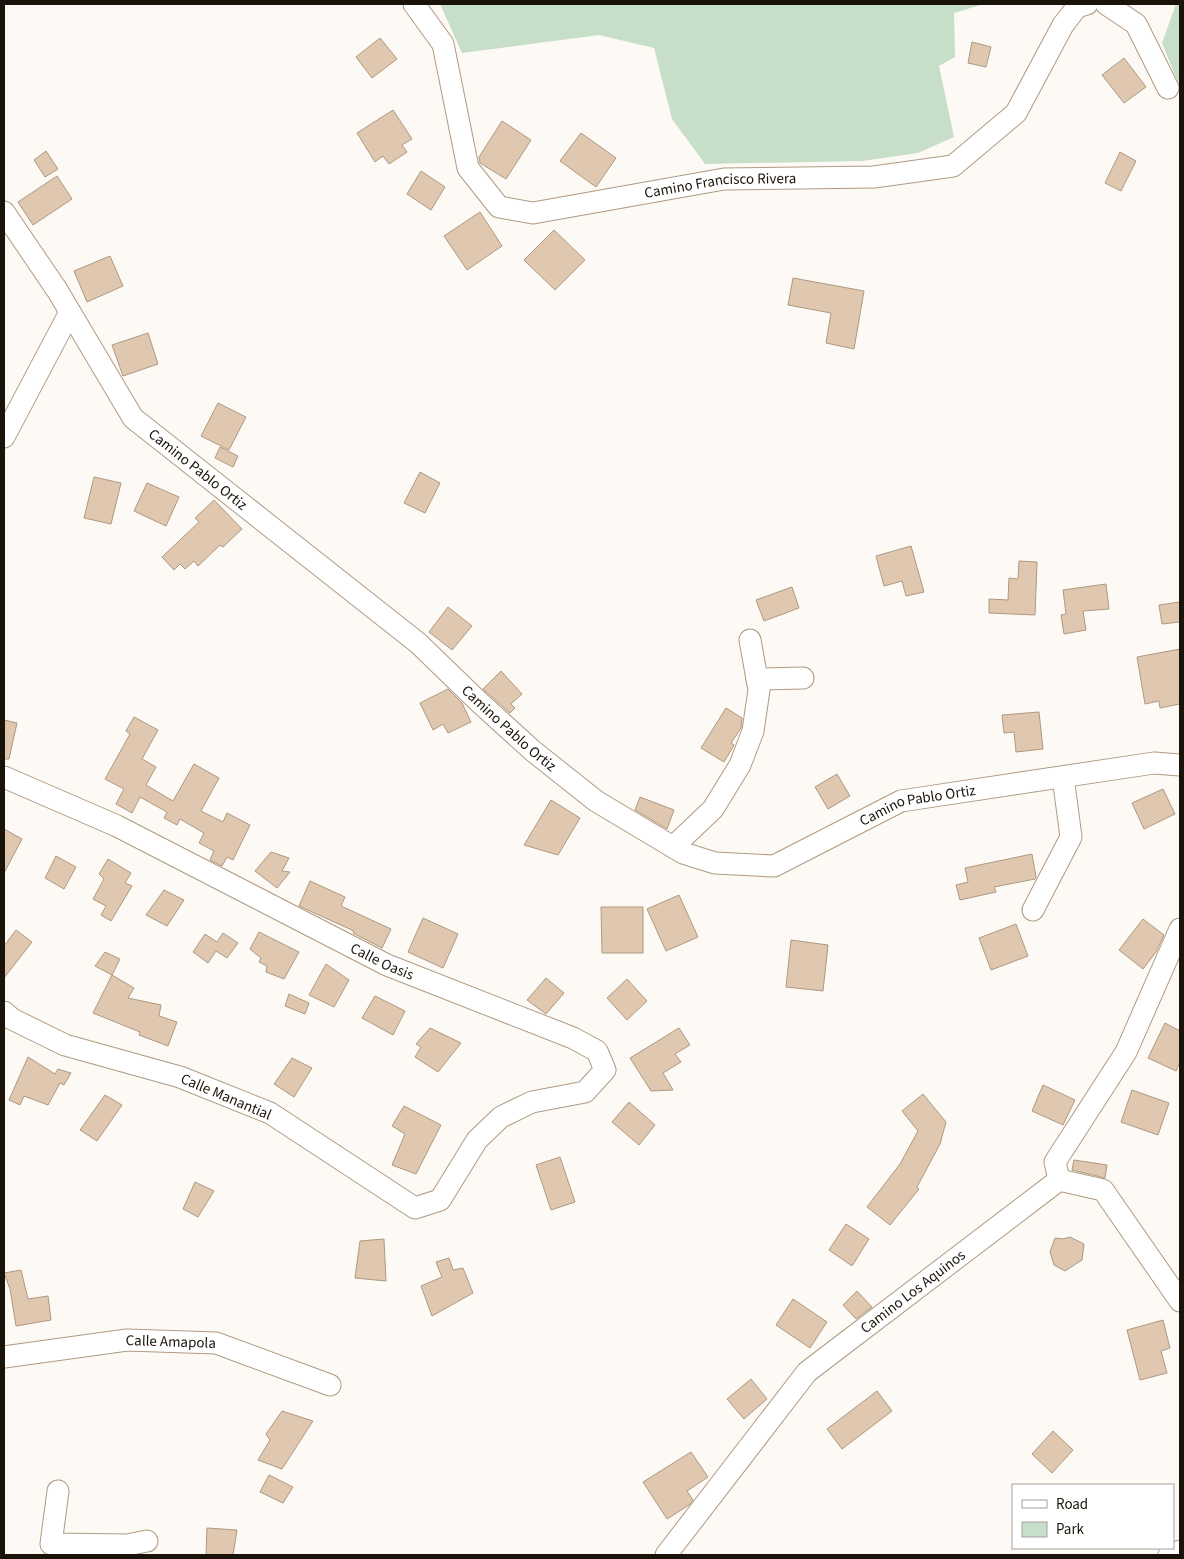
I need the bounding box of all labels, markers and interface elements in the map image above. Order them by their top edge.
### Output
street label: Camino Francisco Rivera [643,168,796,203]
street label: Camino Pablo Ortiz [144,424,252,515]
street label: Camino Pablo Ortiz [457,680,561,776]
street label: Camino Pablo Ortiz [856,779,977,831]
street label: Calle Oasis [347,937,417,985]
street label: Calle Manantial [177,1068,275,1126]
street label: Camino Los Aquinos [856,1245,970,1338]
street label: Calle Amapola [125,1329,216,1353]
legend [1012,1484,1174,1549]
text: Road [1056,1494,1088,1515]
text: Park [1056,1519,1085,1540]

